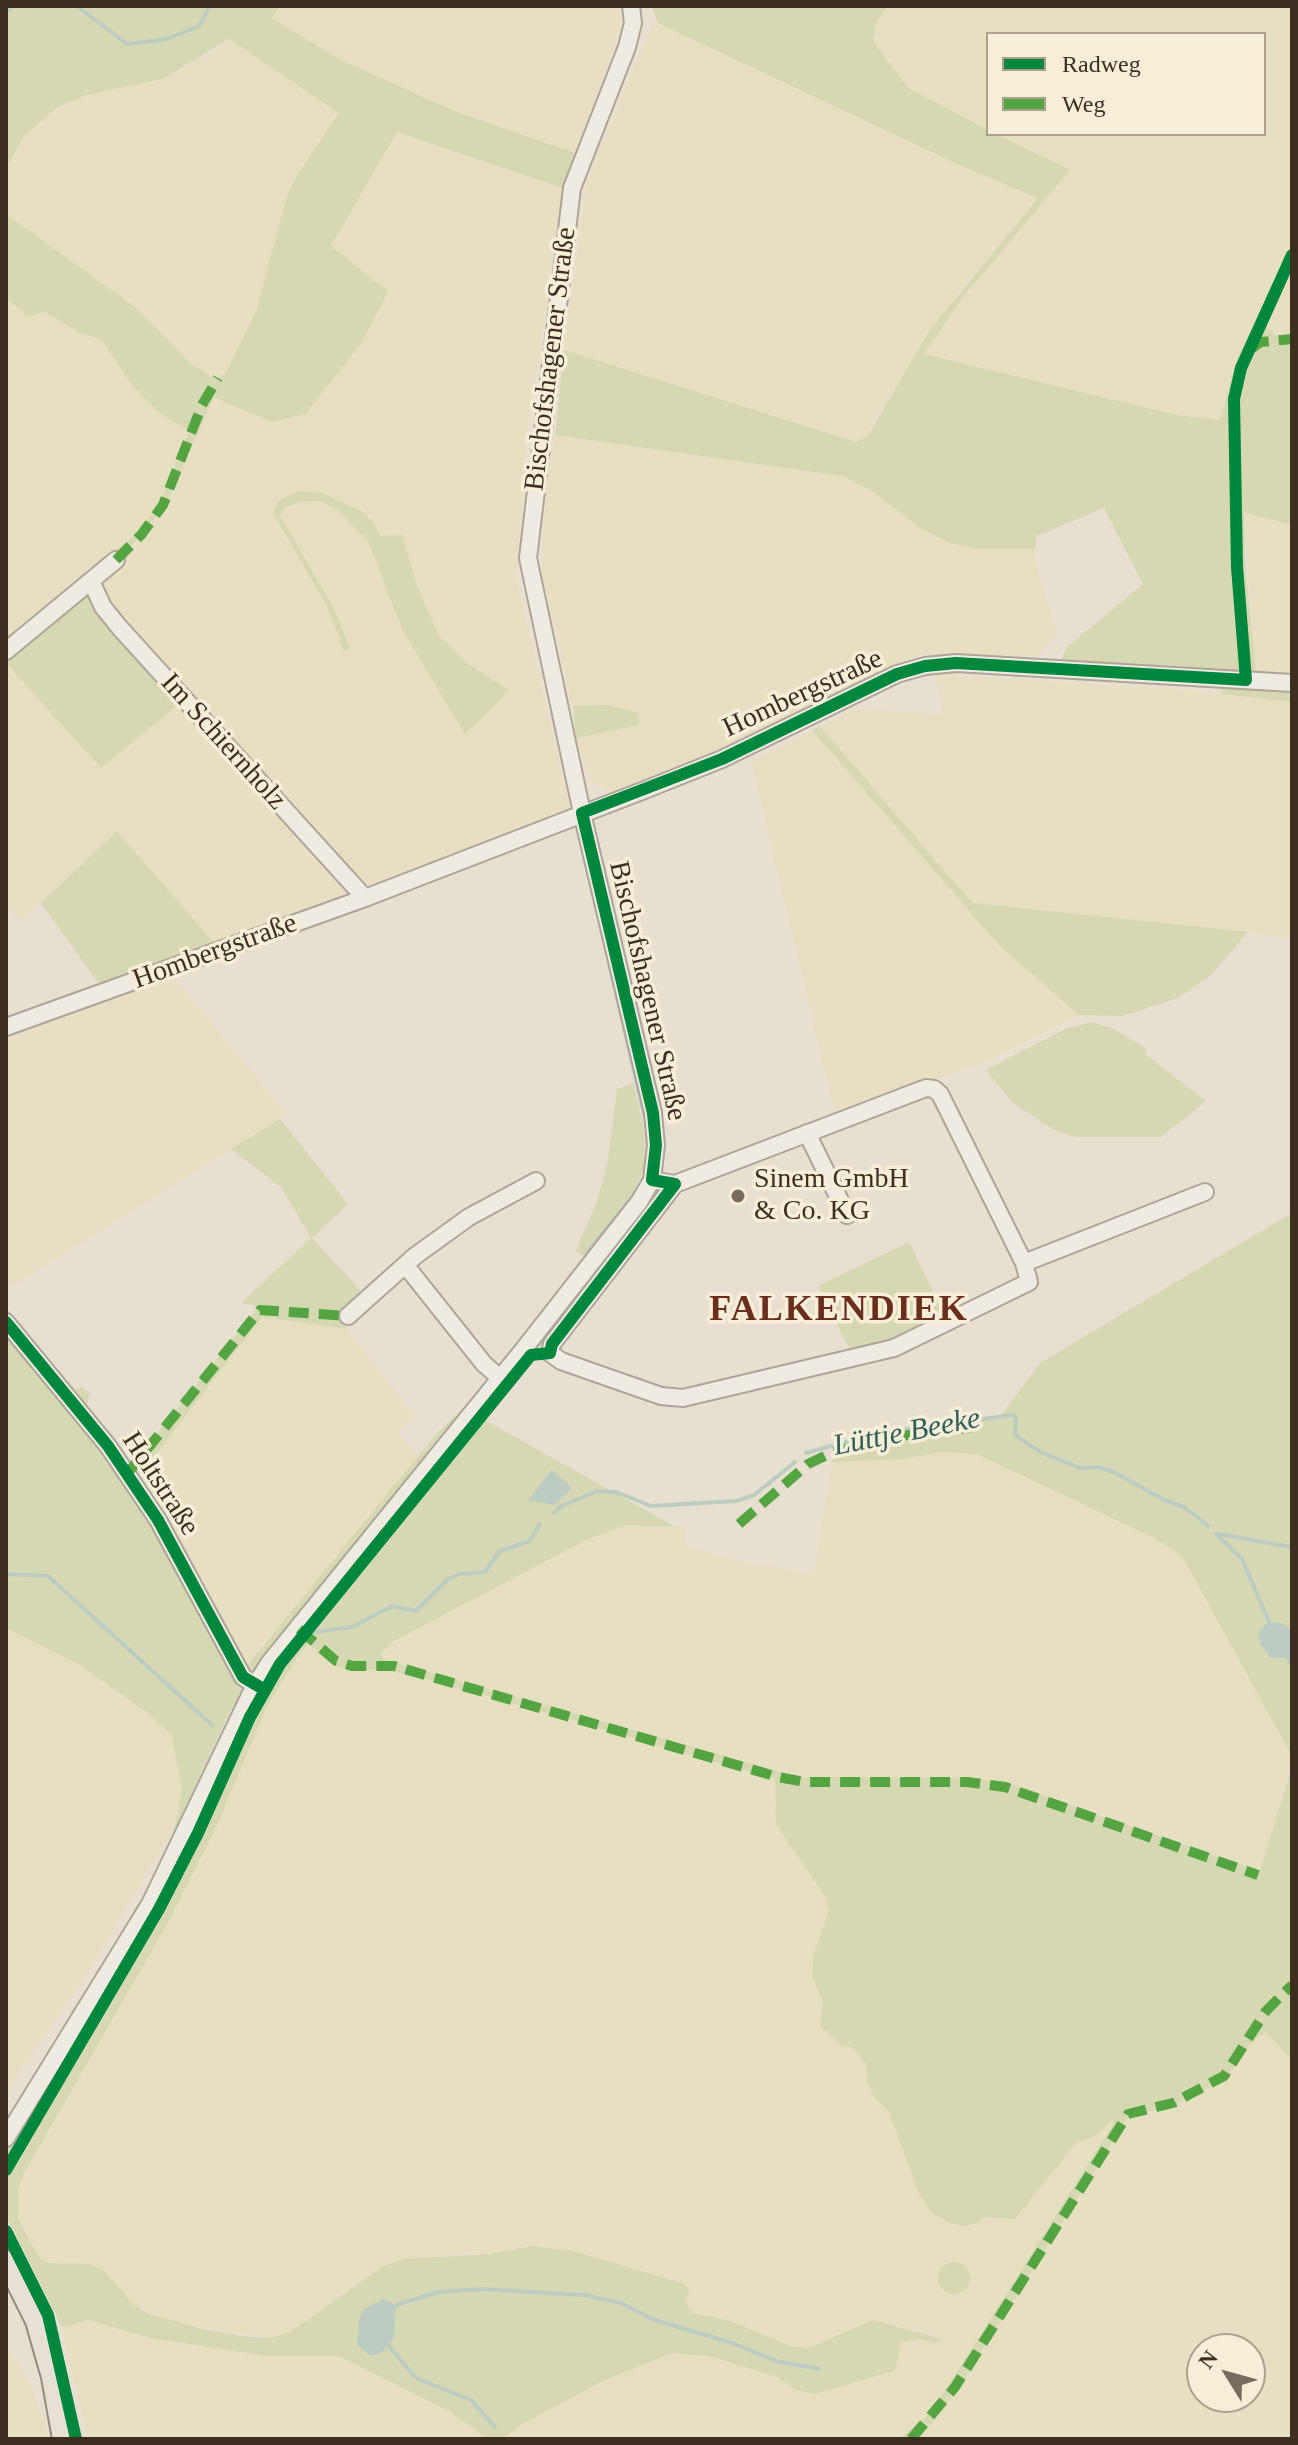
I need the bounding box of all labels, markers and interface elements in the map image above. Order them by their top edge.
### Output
legend [986,32,1266,136]
text: Radweg [1062,51,1141,77]
text: Weg [1062,91,1105,117]
street label: Bischofshagener Straße [518,225,584,493]
street label: Hombergstraße [718,642,888,746]
street label: Im Schiernholz [153,667,293,817]
street label: Bischofshagener Straße [601,858,693,1124]
street label: Hombergstraße [128,907,302,997]
place label: Sinem GmbH & Co. KG [754,1163,909,1229]
marker: Sinem GmbH & Co. KG [729,1187,747,1205]
district label: FALKENDIEK [709,1289,969,1333]
water label: Lüttje Beeke [830,1401,984,1465]
street label: Holtstraße [114,1426,206,1542]
north arrow [1186,2333,1266,2413]
text: N [1193,2346,1223,2373]

